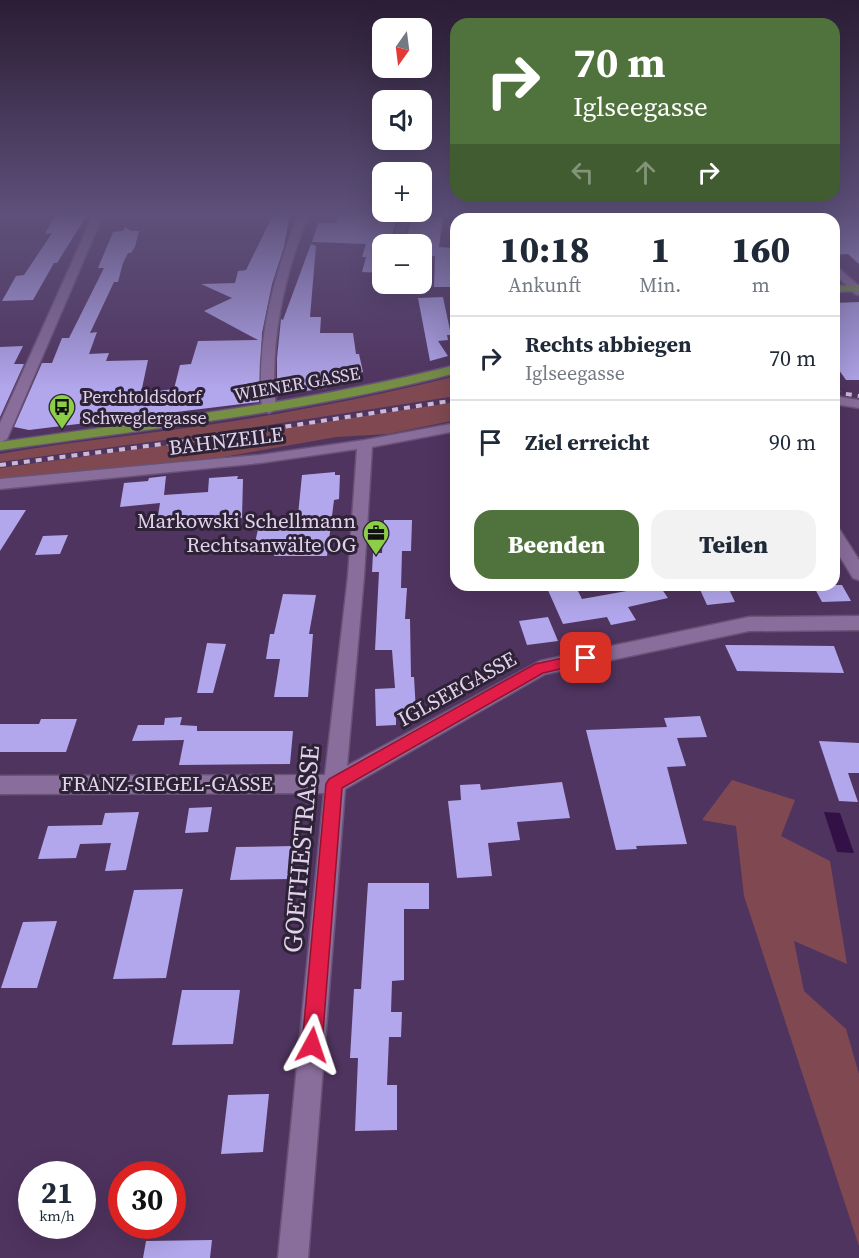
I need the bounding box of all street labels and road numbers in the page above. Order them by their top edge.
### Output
street label: WIENER GASSE [232,360,362,407]
street label: BAHNZEILE [167,419,285,462]
street label: IGLSEEGASSE [392,644,521,733]
street label: GOETHESTRASSE [274,744,328,954]
street label: FRANZ-SIEGEL-GASSE [61,769,273,798]

